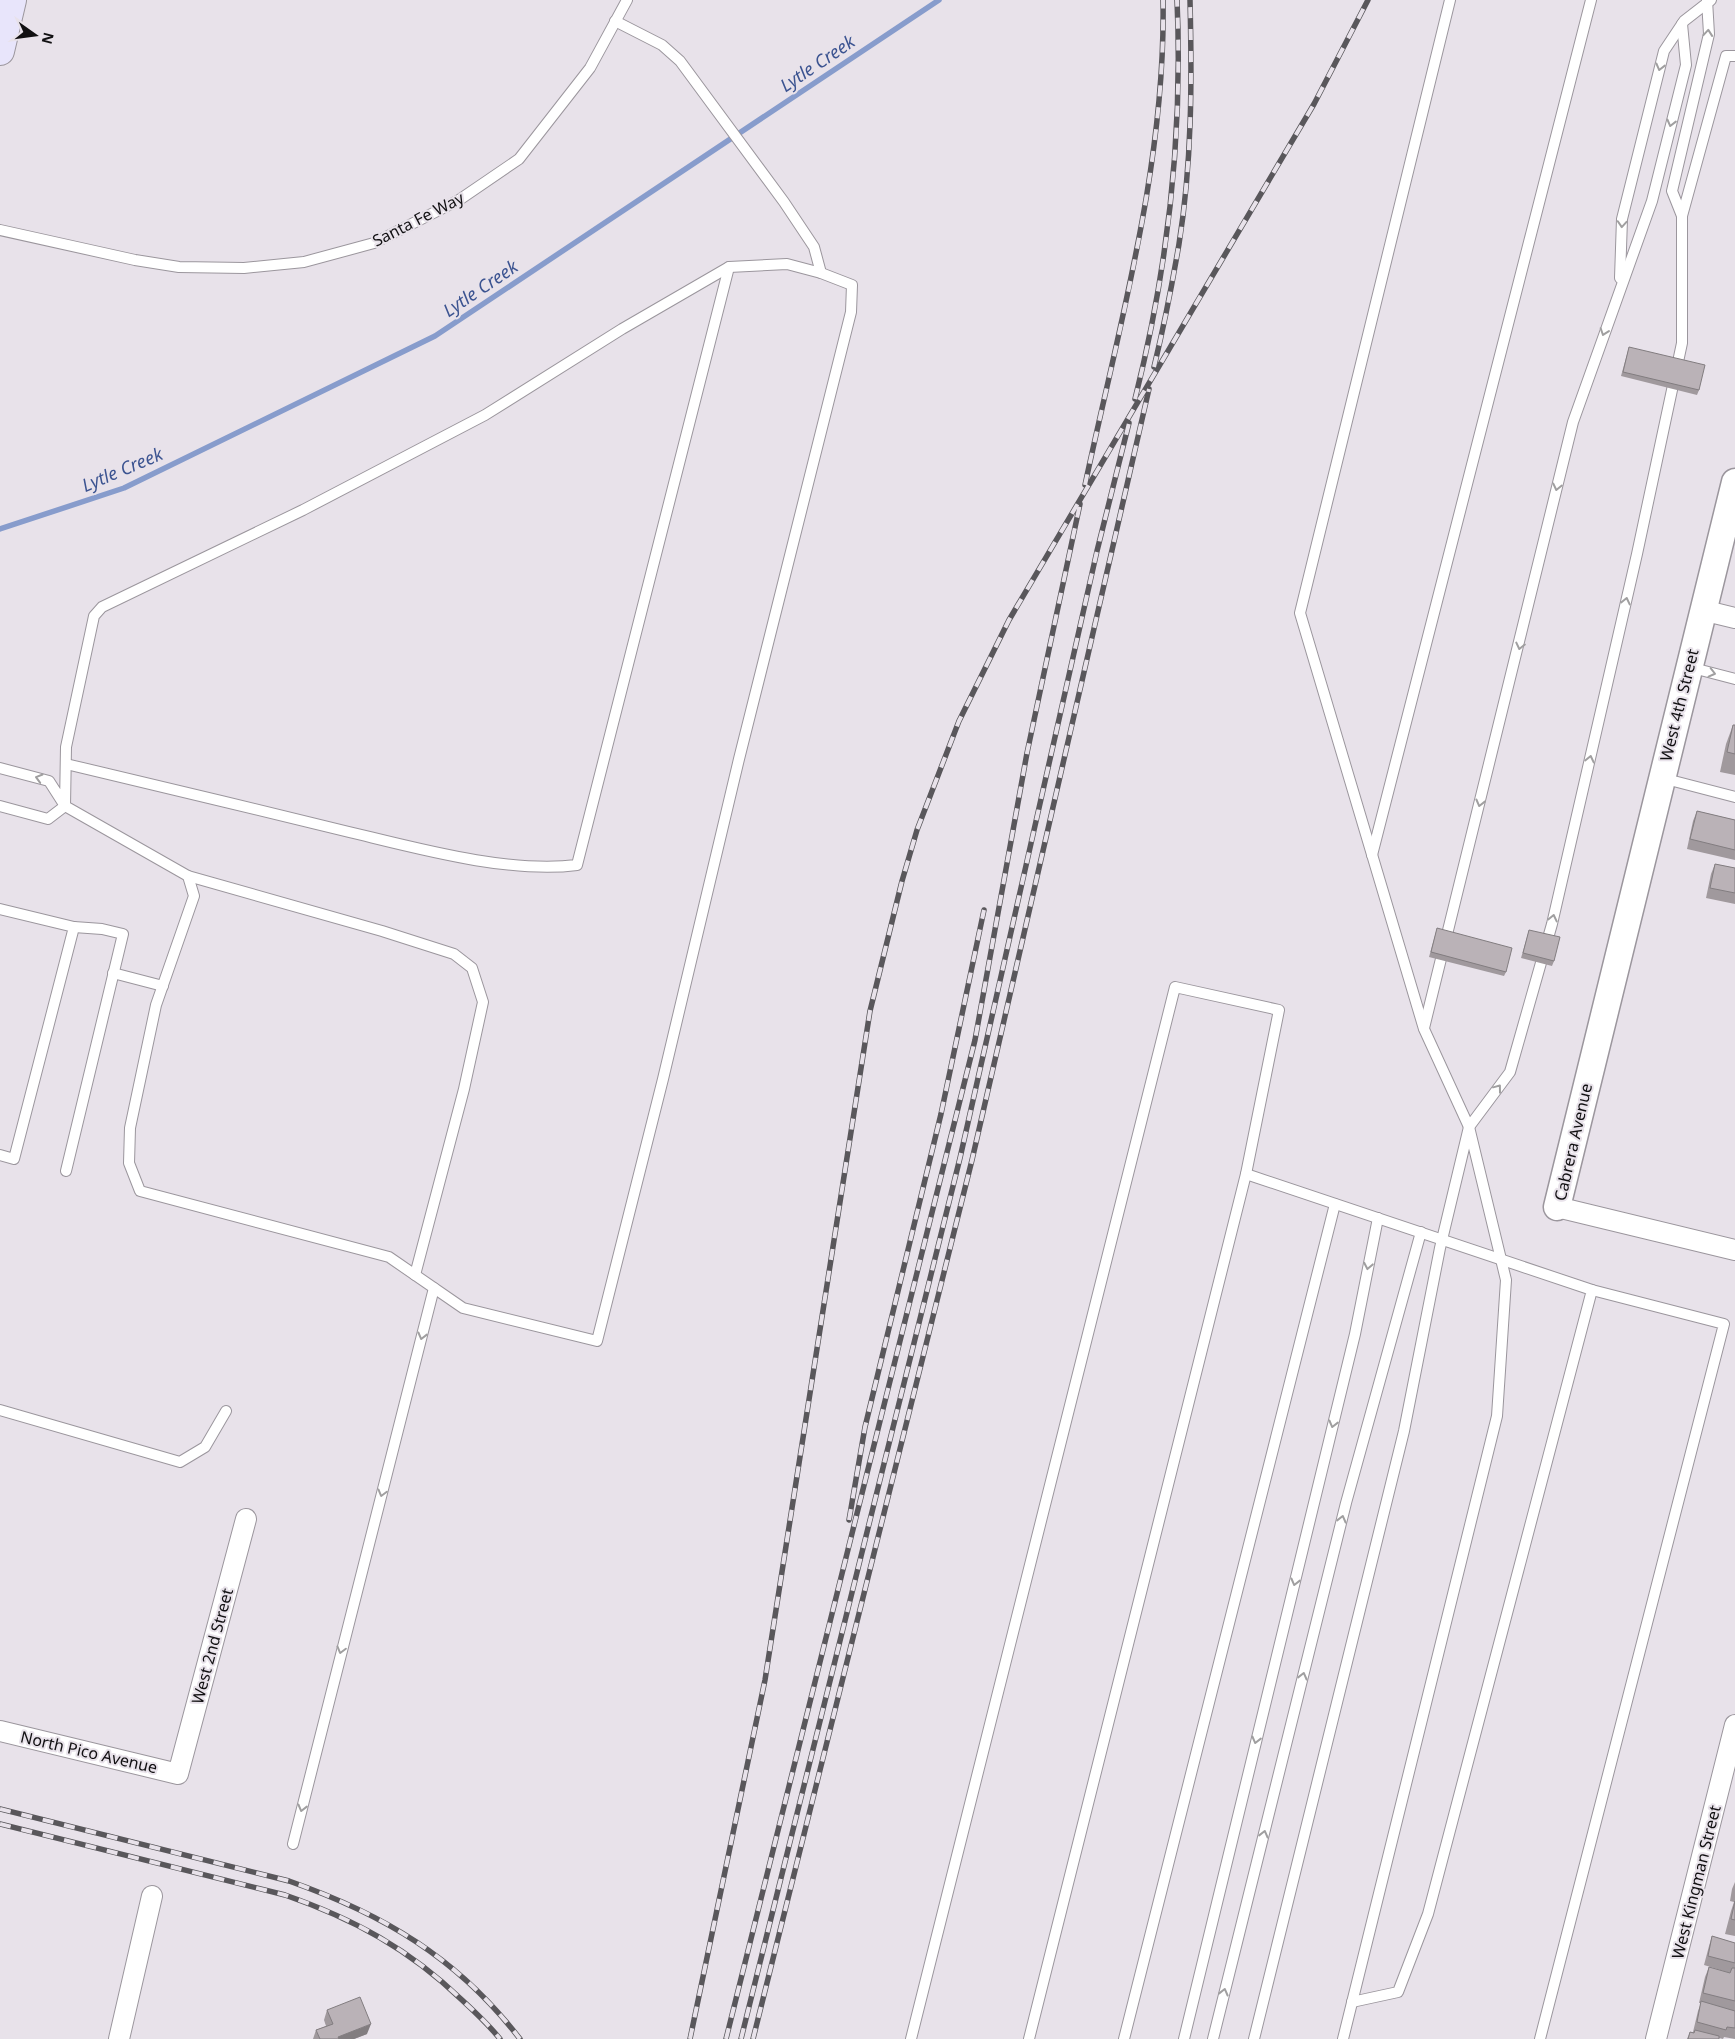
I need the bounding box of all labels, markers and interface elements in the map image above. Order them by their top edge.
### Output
north arrow [10,10,60,60]
water label: Lytle Creek [775,29,860,97]
one-way arrow [1702,29,1713,37]
text: N [38,30,59,46]
one-way arrow [1656,62,1666,70]
one-way arrow [1666,118,1677,127]
street label: Santa Fe Way [369,186,468,251]
one-way arrow [1617,221,1628,229]
water label: Lytle Creek [438,254,523,322]
one-way arrow [1600,327,1610,336]
water label: Lytle Creek [78,441,167,497]
one-way arrow [1552,483,1563,492]
one-way arrow [1620,597,1631,606]
one-way arrow [1515,641,1526,650]
street label: West 4th Street [1654,646,1704,763]
one-way arrow [1707,667,1716,678]
one-way arrow [1584,755,1594,764]
one-way arrow [35,774,44,784]
one-way arrow [1475,799,1486,808]
one-way arrow [1547,913,1558,922]
street label: Cabrera Avenue [1549,1081,1597,1203]
one-way arrow [1493,1085,1501,1094]
one-way arrow [1363,1261,1374,1270]
one-way arrow [418,1331,428,1339]
one-way arrow [1328,1420,1339,1429]
one-way arrow [378,1489,388,1497]
one-way arrow [1336,1514,1347,1523]
one-way arrow [1290,1578,1301,1587]
street label: West 2nd Street [186,1586,238,1706]
one-way arrow [336,1646,347,1655]
one-way arrow [1297,1672,1308,1681]
street label: North Pico Avenue [18,1726,160,1778]
one-way arrow [1252,1736,1262,1744]
street label: West Kingman Street [1666,1803,1726,1961]
one-way arrow [297,1804,308,1813]
one-way arrow [1258,1830,1269,1839]
one-way arrow [1218,1987,1229,1996]

